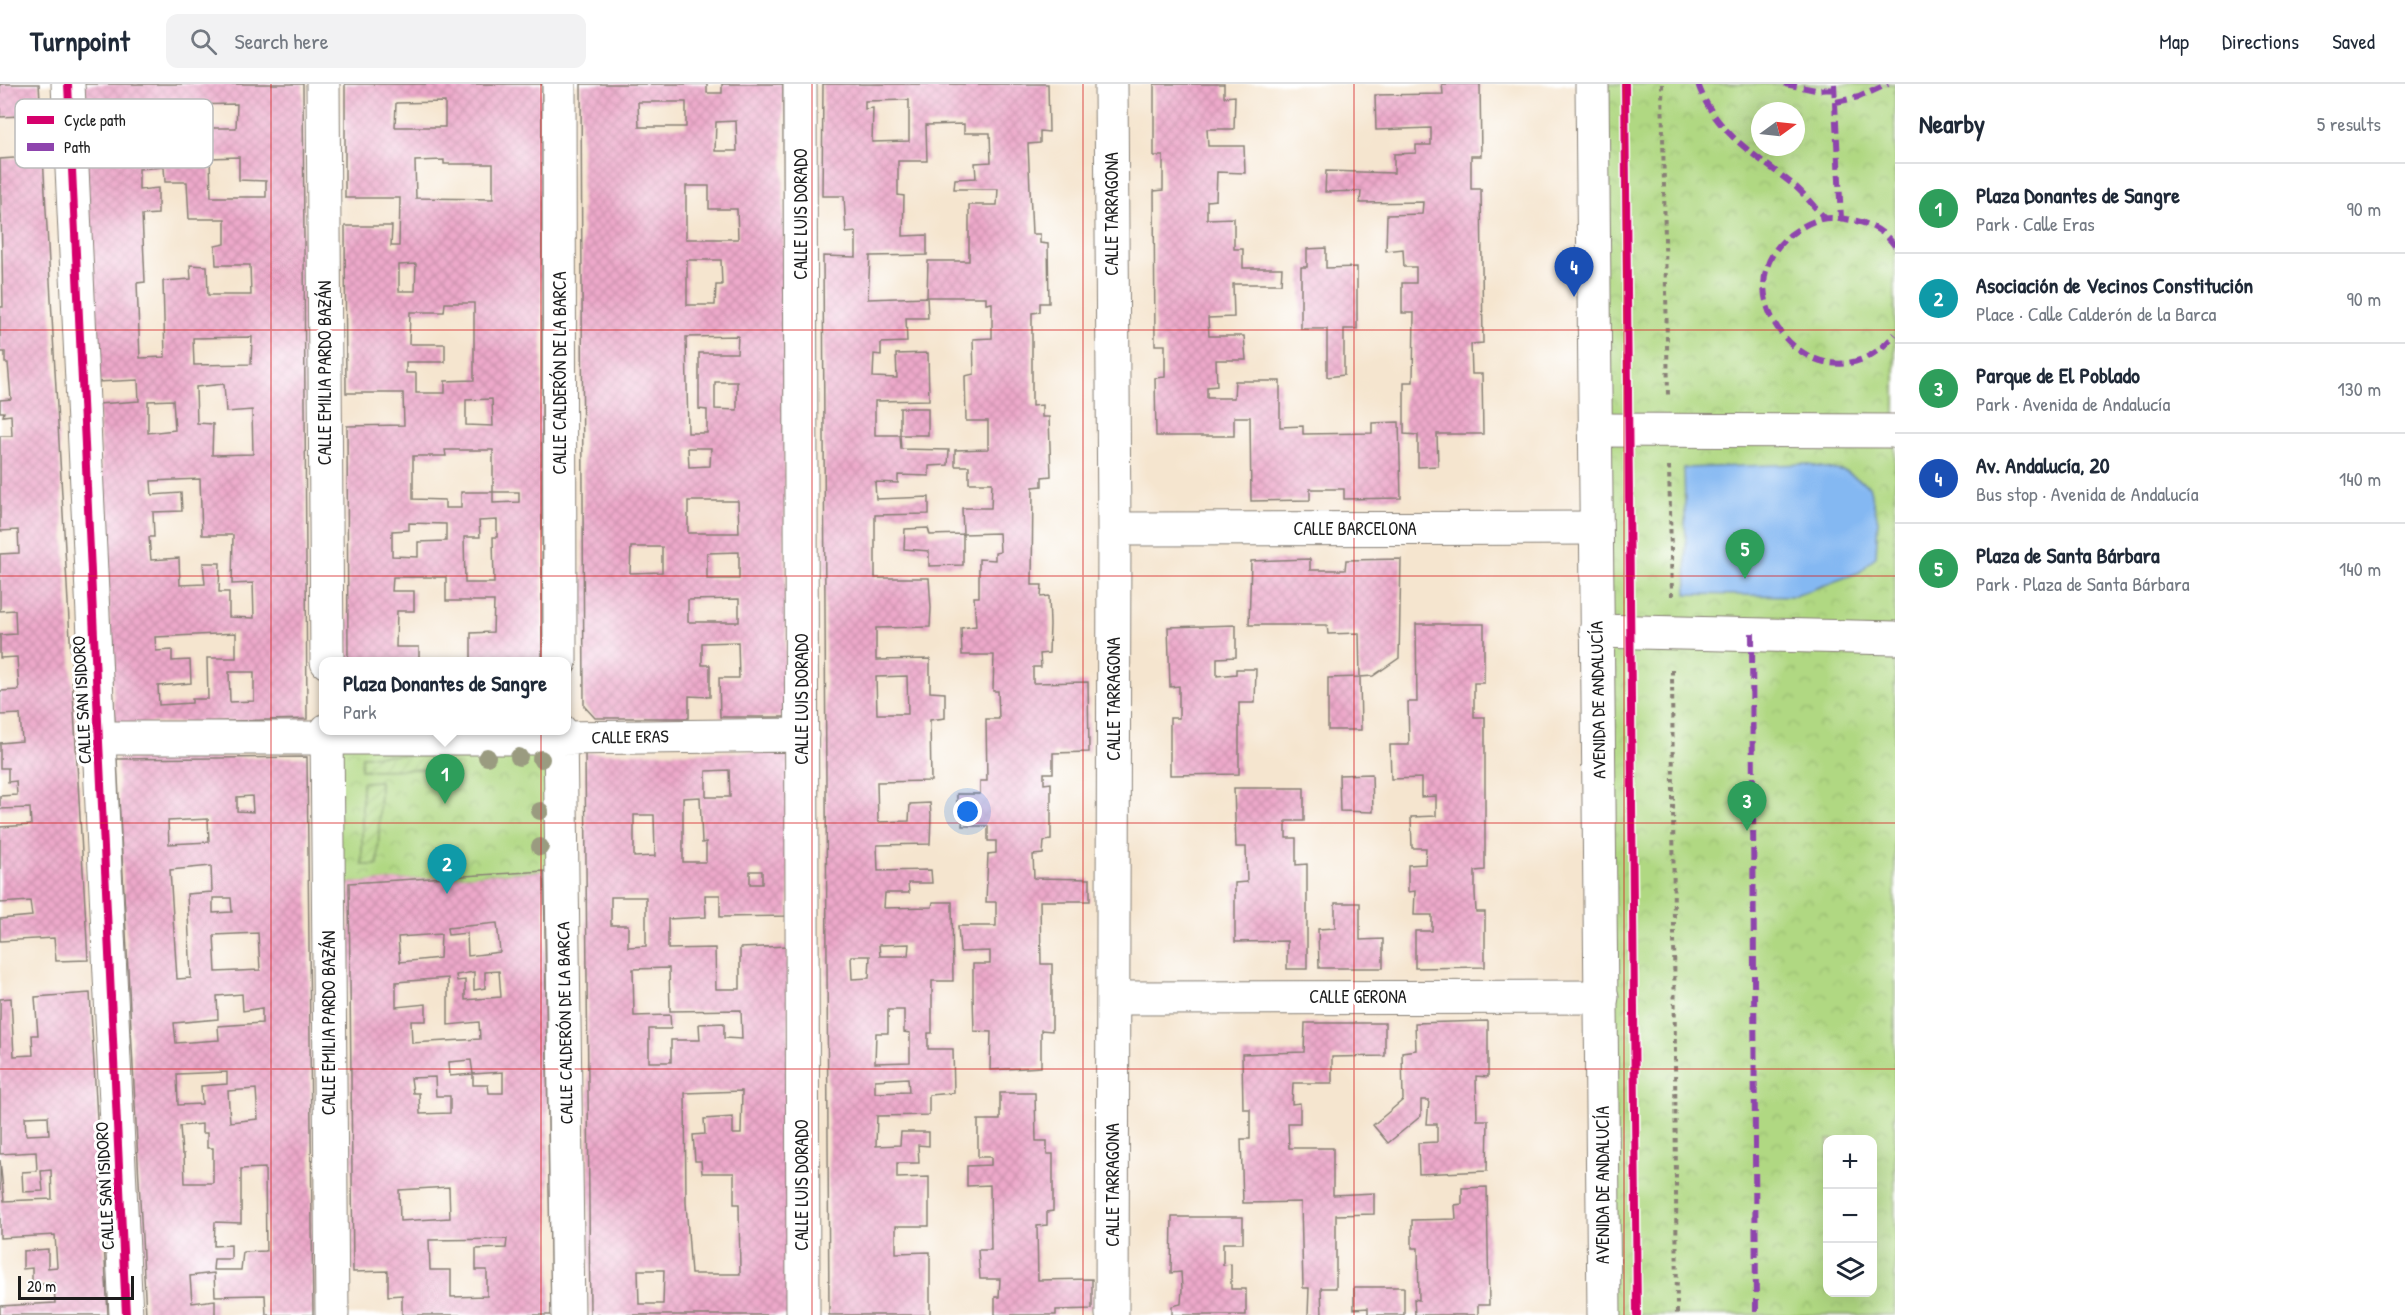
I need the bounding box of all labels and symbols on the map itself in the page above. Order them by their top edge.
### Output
legend [15,99,213,168]
north arrow [1751,102,1805,156]
text: Cycle path [64,109,126,131]
text: Path [64,136,90,158]
street label: CALLE LUIS DORADO [788,148,813,280]
street label: CALLE TARRAGONA [1099,152,1124,276]
pin: 4 [1554,248,1594,297]
street label: CALLE CALDERÓN DE LA BARCA [547,271,572,474]
street label: CALLE EMILIA PARDO BAZÁN [312,281,337,465]
street label: CALLE BARCELONA [1293,516,1417,541]
pin: 5 [1726,530,1764,579]
street label: AVENIDA DE ANDALUCÍA [1584,621,1611,779]
street label: CALLE LUIS DORADO [789,633,814,765]
street label: CALLE SAN ISIDORO [66,635,97,765]
street label: CALLE TARRAGONA [1101,637,1126,761]
street label: CALLE ERAS [591,723,669,750]
pin: 1 [426,754,464,804]
pin: 3 [1728,782,1766,831]
your location [953,797,982,826]
pin: 2 [428,844,466,894]
street label: CALLE CALDERÓN DE LA BARCA [550,921,579,1125]
street label: CALLE EMILIA PARDO BAZÁN [316,931,341,1115]
street label: CALLE GERONA [1309,984,1407,1009]
street label: AVENIDA DE ANDALUCÍA [1590,1106,1615,1264]
street label: CALLE LUIS DORADO [789,1119,814,1251]
street label: CALLE SAN ISIDORO [89,1121,120,1251]
street label: CALLE TARRAGONA [1100,1123,1125,1247]
scale bar [18,1273,134,1300]

